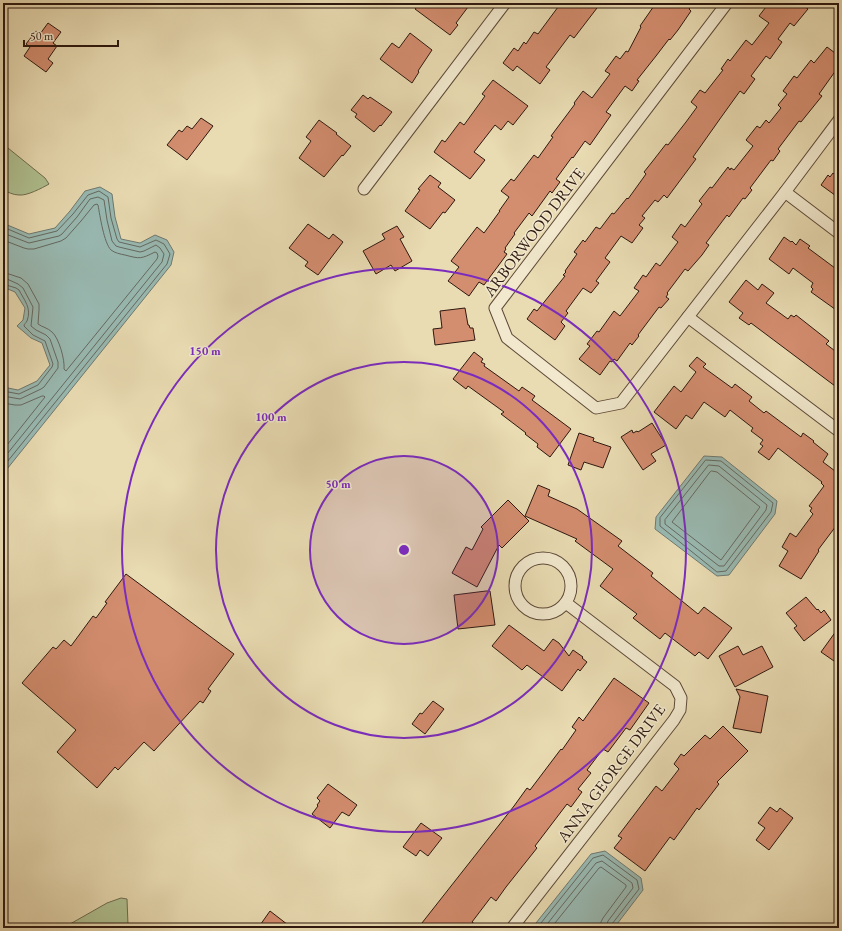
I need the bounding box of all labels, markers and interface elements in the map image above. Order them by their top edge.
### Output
scale bar [24,22,118,48]
text: 50 m [30,28,54,44]
street label: ARBORWOOD DRIVE [478,163,589,301]
text: 150 m [189,343,221,359]
text: 100 m [255,409,287,425]
text: 50 m [325,476,351,492]
centre of rings [397,543,411,557]
street label: ANNA GEORGE DRIVE [552,700,670,847]

